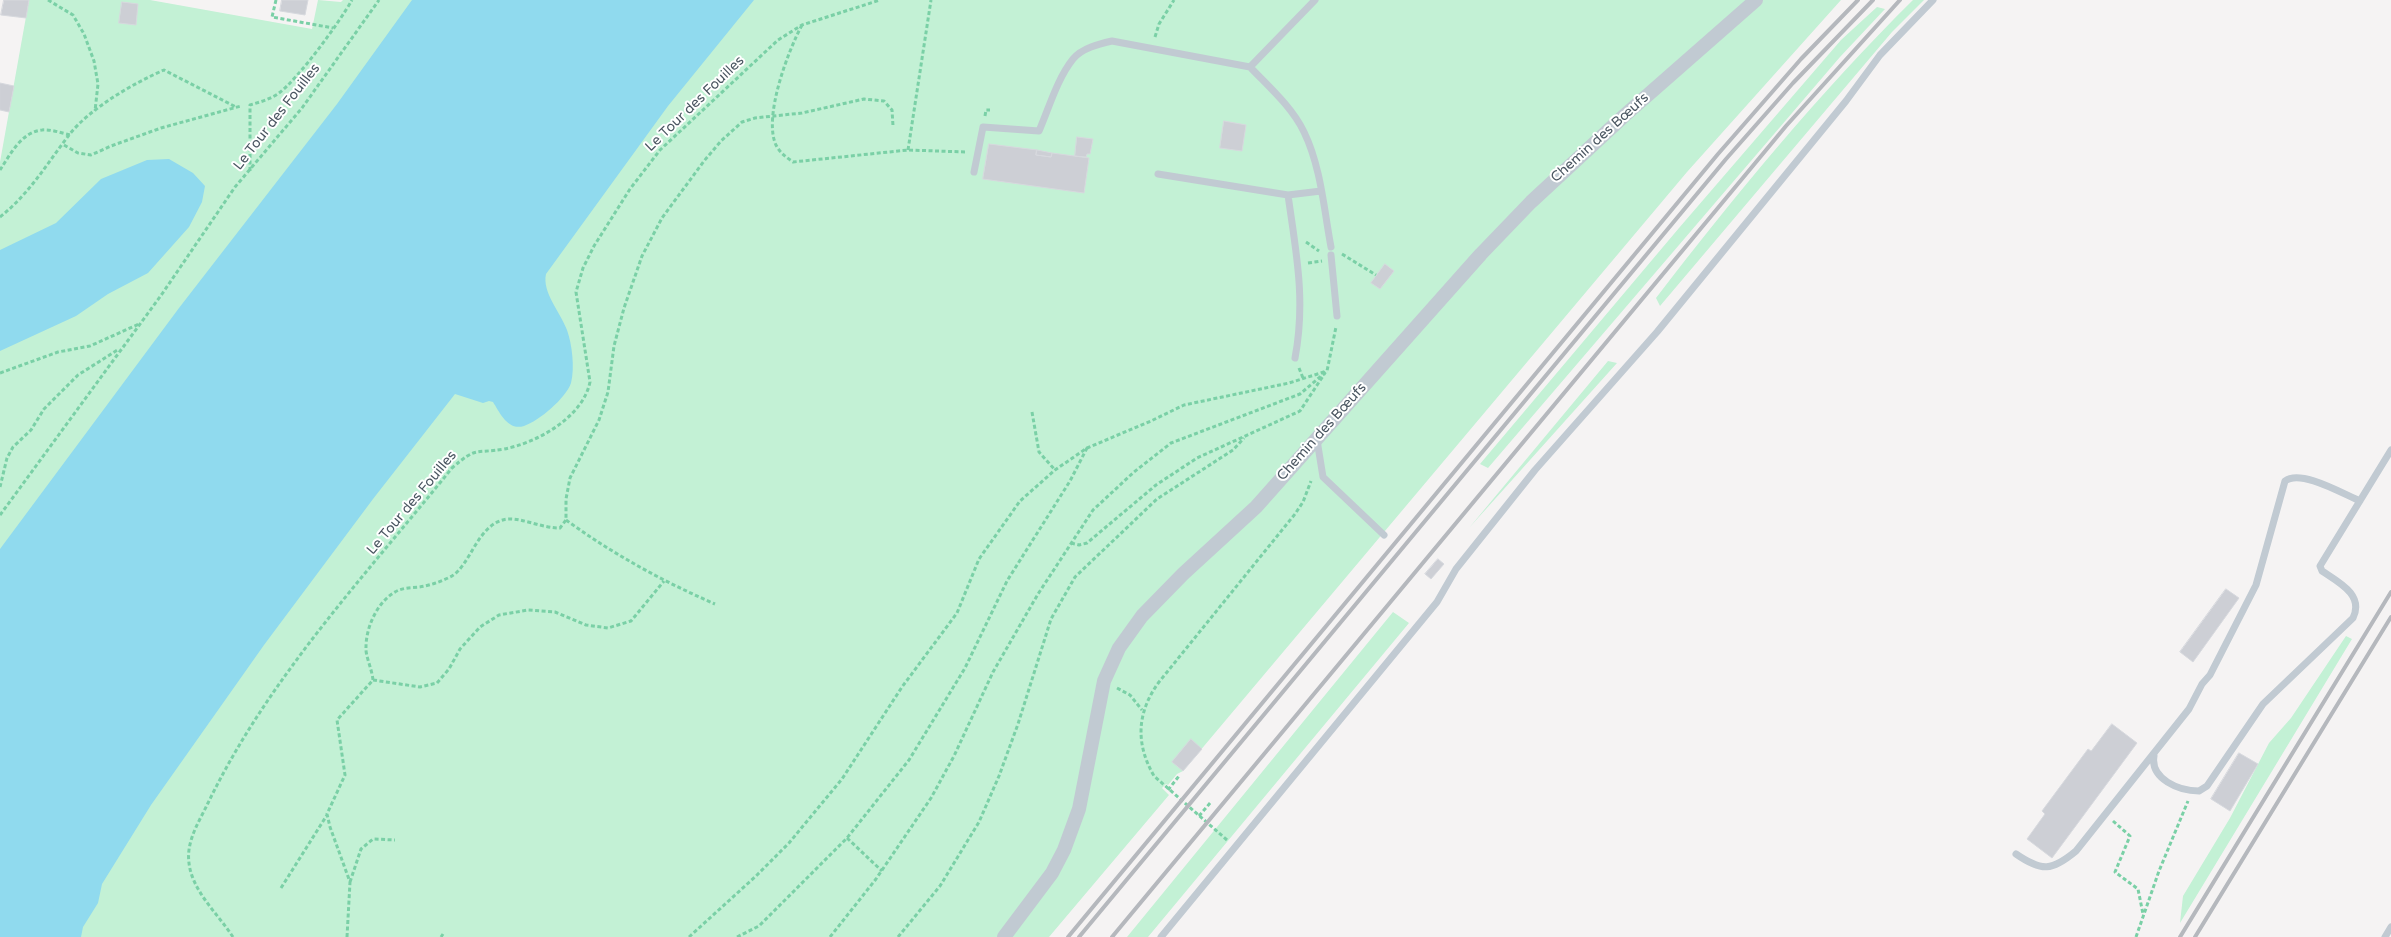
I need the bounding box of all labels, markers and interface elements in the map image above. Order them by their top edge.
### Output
street label: Le Tour des Fouilles [642,53,748,155]
street label: Le Tour des Fouilles [230,60,324,174]
street label: Chemin des Bœufs [1548,90,1652,186]
street label: Chemin des Bœufs [1274,380,1370,484]
street label: Le Tour des Fouilles [364,448,460,558]

